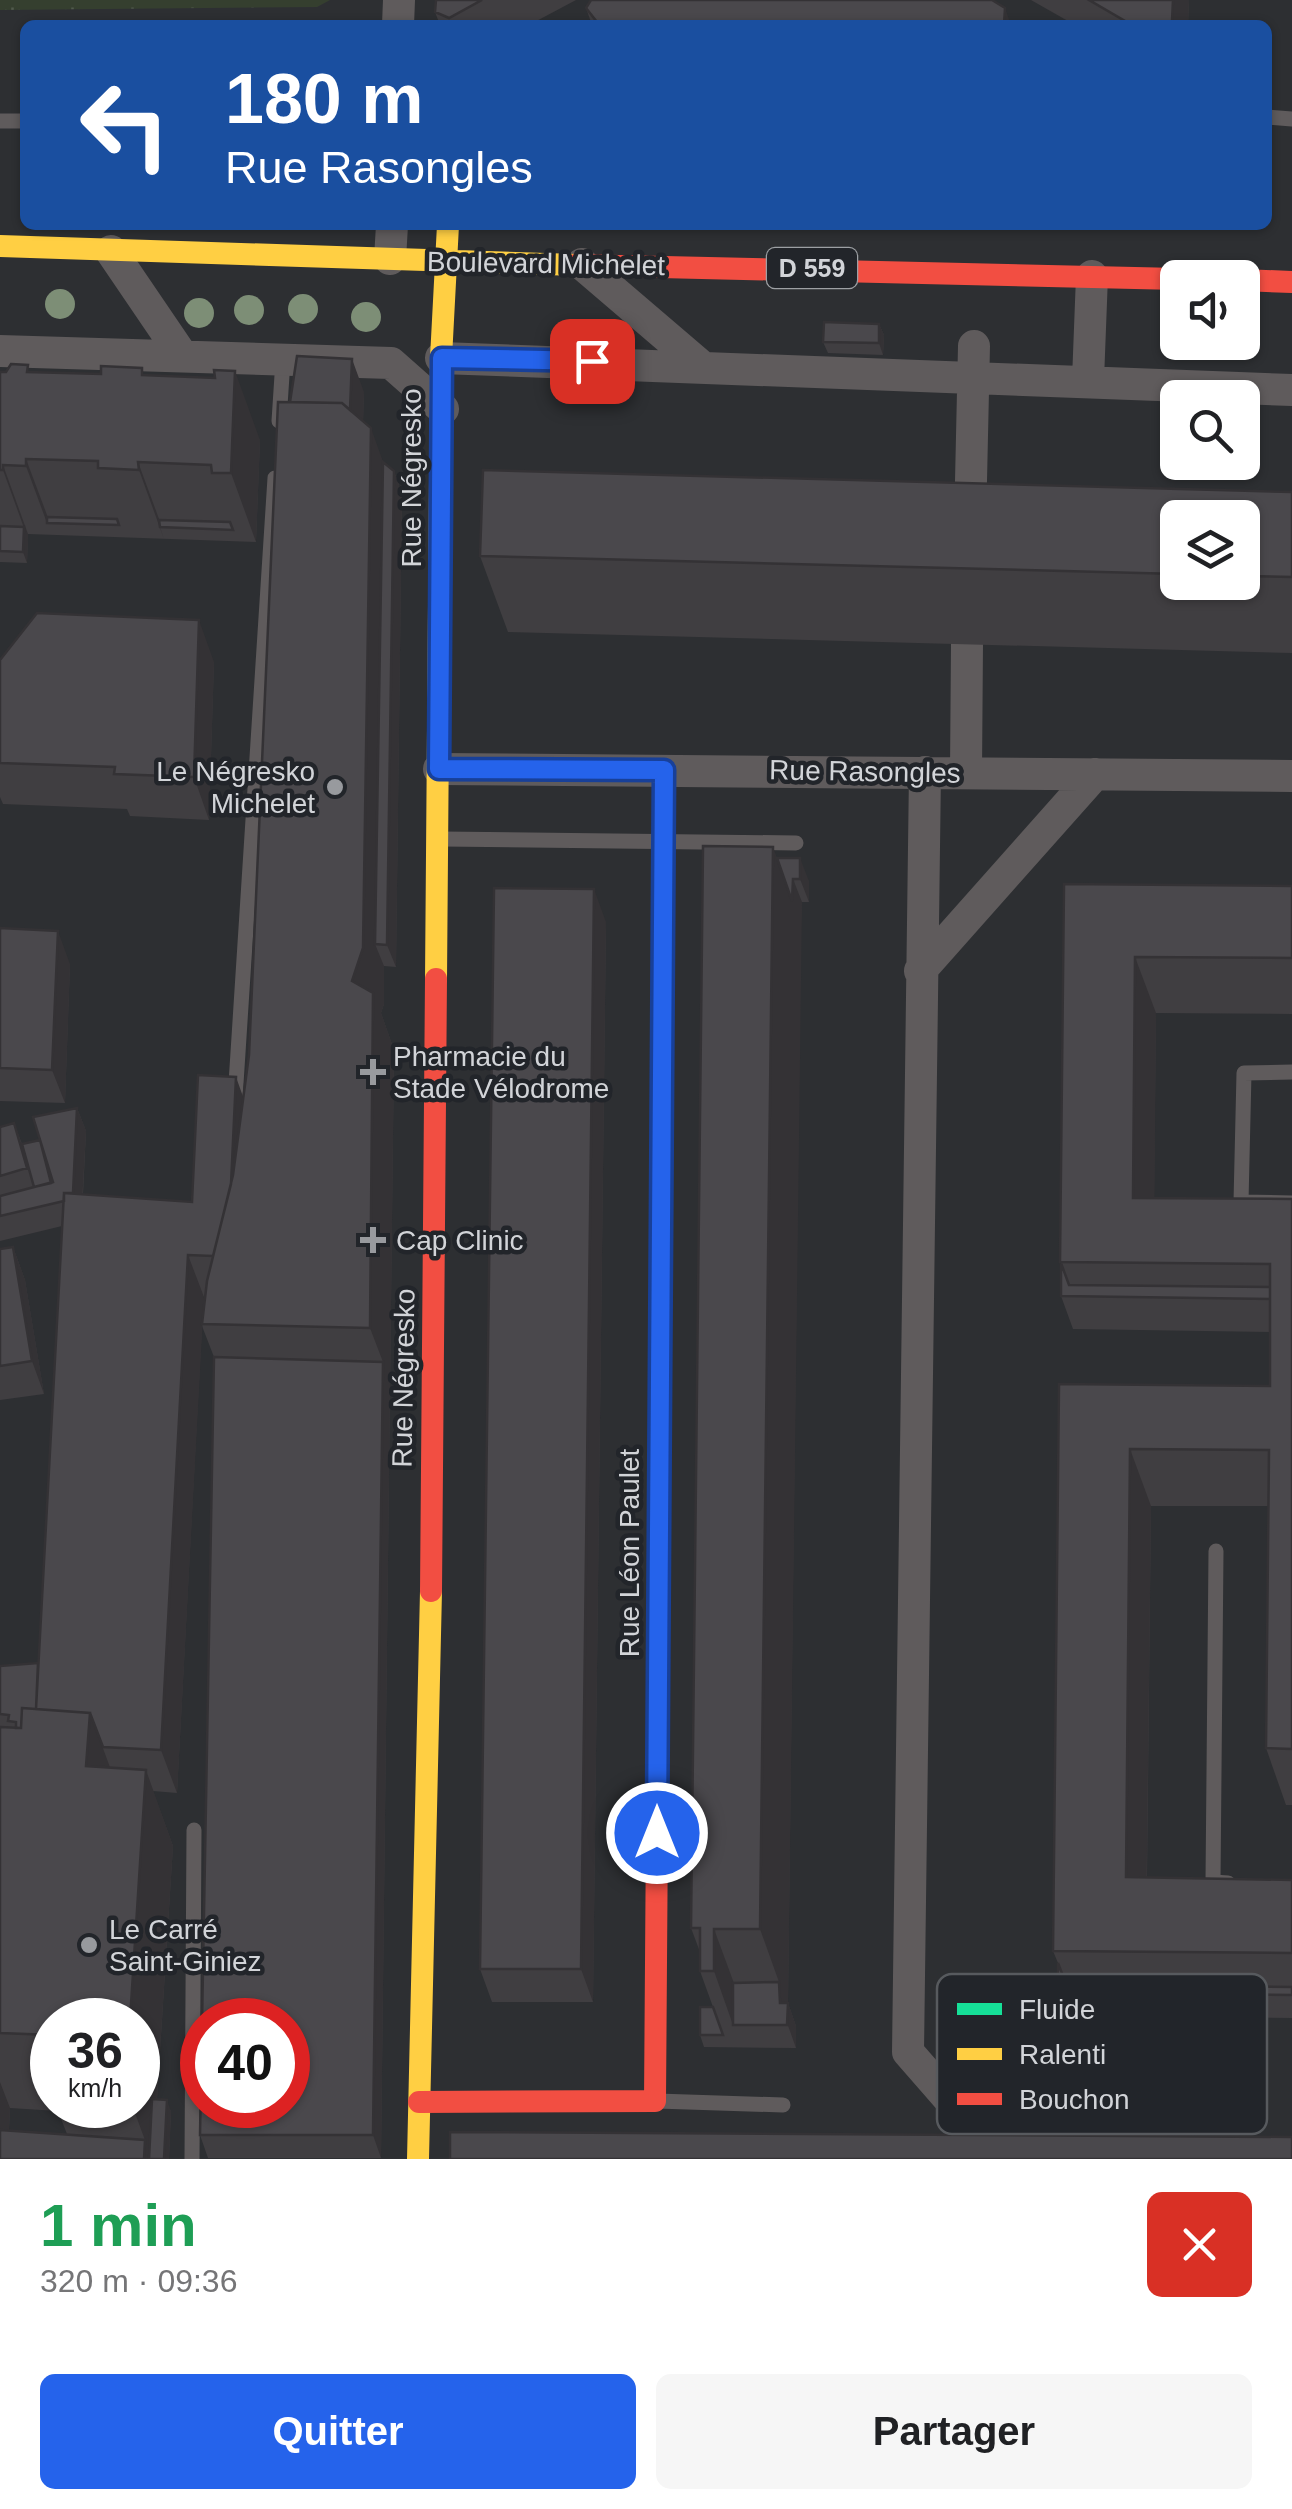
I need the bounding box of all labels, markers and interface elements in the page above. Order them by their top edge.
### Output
icon: left [60,60,190,190]
text: 180 m [225,60,423,138]
text: Rue Rasongles [225,142,533,193]
street label: Boulevard Michelet [427,246,666,281]
road number: D 559 [767,248,857,288]
map controls [1160,260,1260,600]
button: sound [1160,260,1260,360]
pin [550,319,635,404]
icon: arrive [565,334,620,389]
button: search [1160,380,1260,480]
street label: Rue Négresko [396,389,427,567]
button: layers [1160,500,1260,600]
street label: Rue Rasongles [769,754,961,789]
place label: Le Négresko Michelet [156,756,315,819]
marker: Le Négresko Michelet [324,776,346,798]
place label: Pharmacie du Stade Vélodrome [393,1041,609,1104]
marker: Pharmacie du Stade Vélodrome [362,1061,384,1083]
place label: Cap Clinic [396,1225,524,1256]
marker: Cap Clinic [360,1227,386,1253]
street label: Rue Négresko [386,1288,421,1468]
street label: Rue Léon Paulet [614,1448,645,1657]
position arrow [605,1781,709,1885]
place label: Le Carré Saint-Giniez [109,1914,262,1977]
marker: Le Carré Saint-Giniez [78,1934,100,1956]
legend [937,1974,1267,2134]
text: Fluide [1019,1994,1095,2025]
speed limit sign: 40 [180,1998,310,2128]
text: 36 [67,2023,123,2079]
text: Ralenti [1019,2039,1106,2070]
text: km/h [68,2074,122,2102]
text: Bouchon [1019,2084,1130,2115]
text: 1 min [40,2192,197,2259]
button: close [1147,2192,1252,2297]
text: 320 m · 09:36 [40,2263,237,2299]
button: Quitter [40,2374,636,2489]
button: Partager [656,2374,1252,2489]

